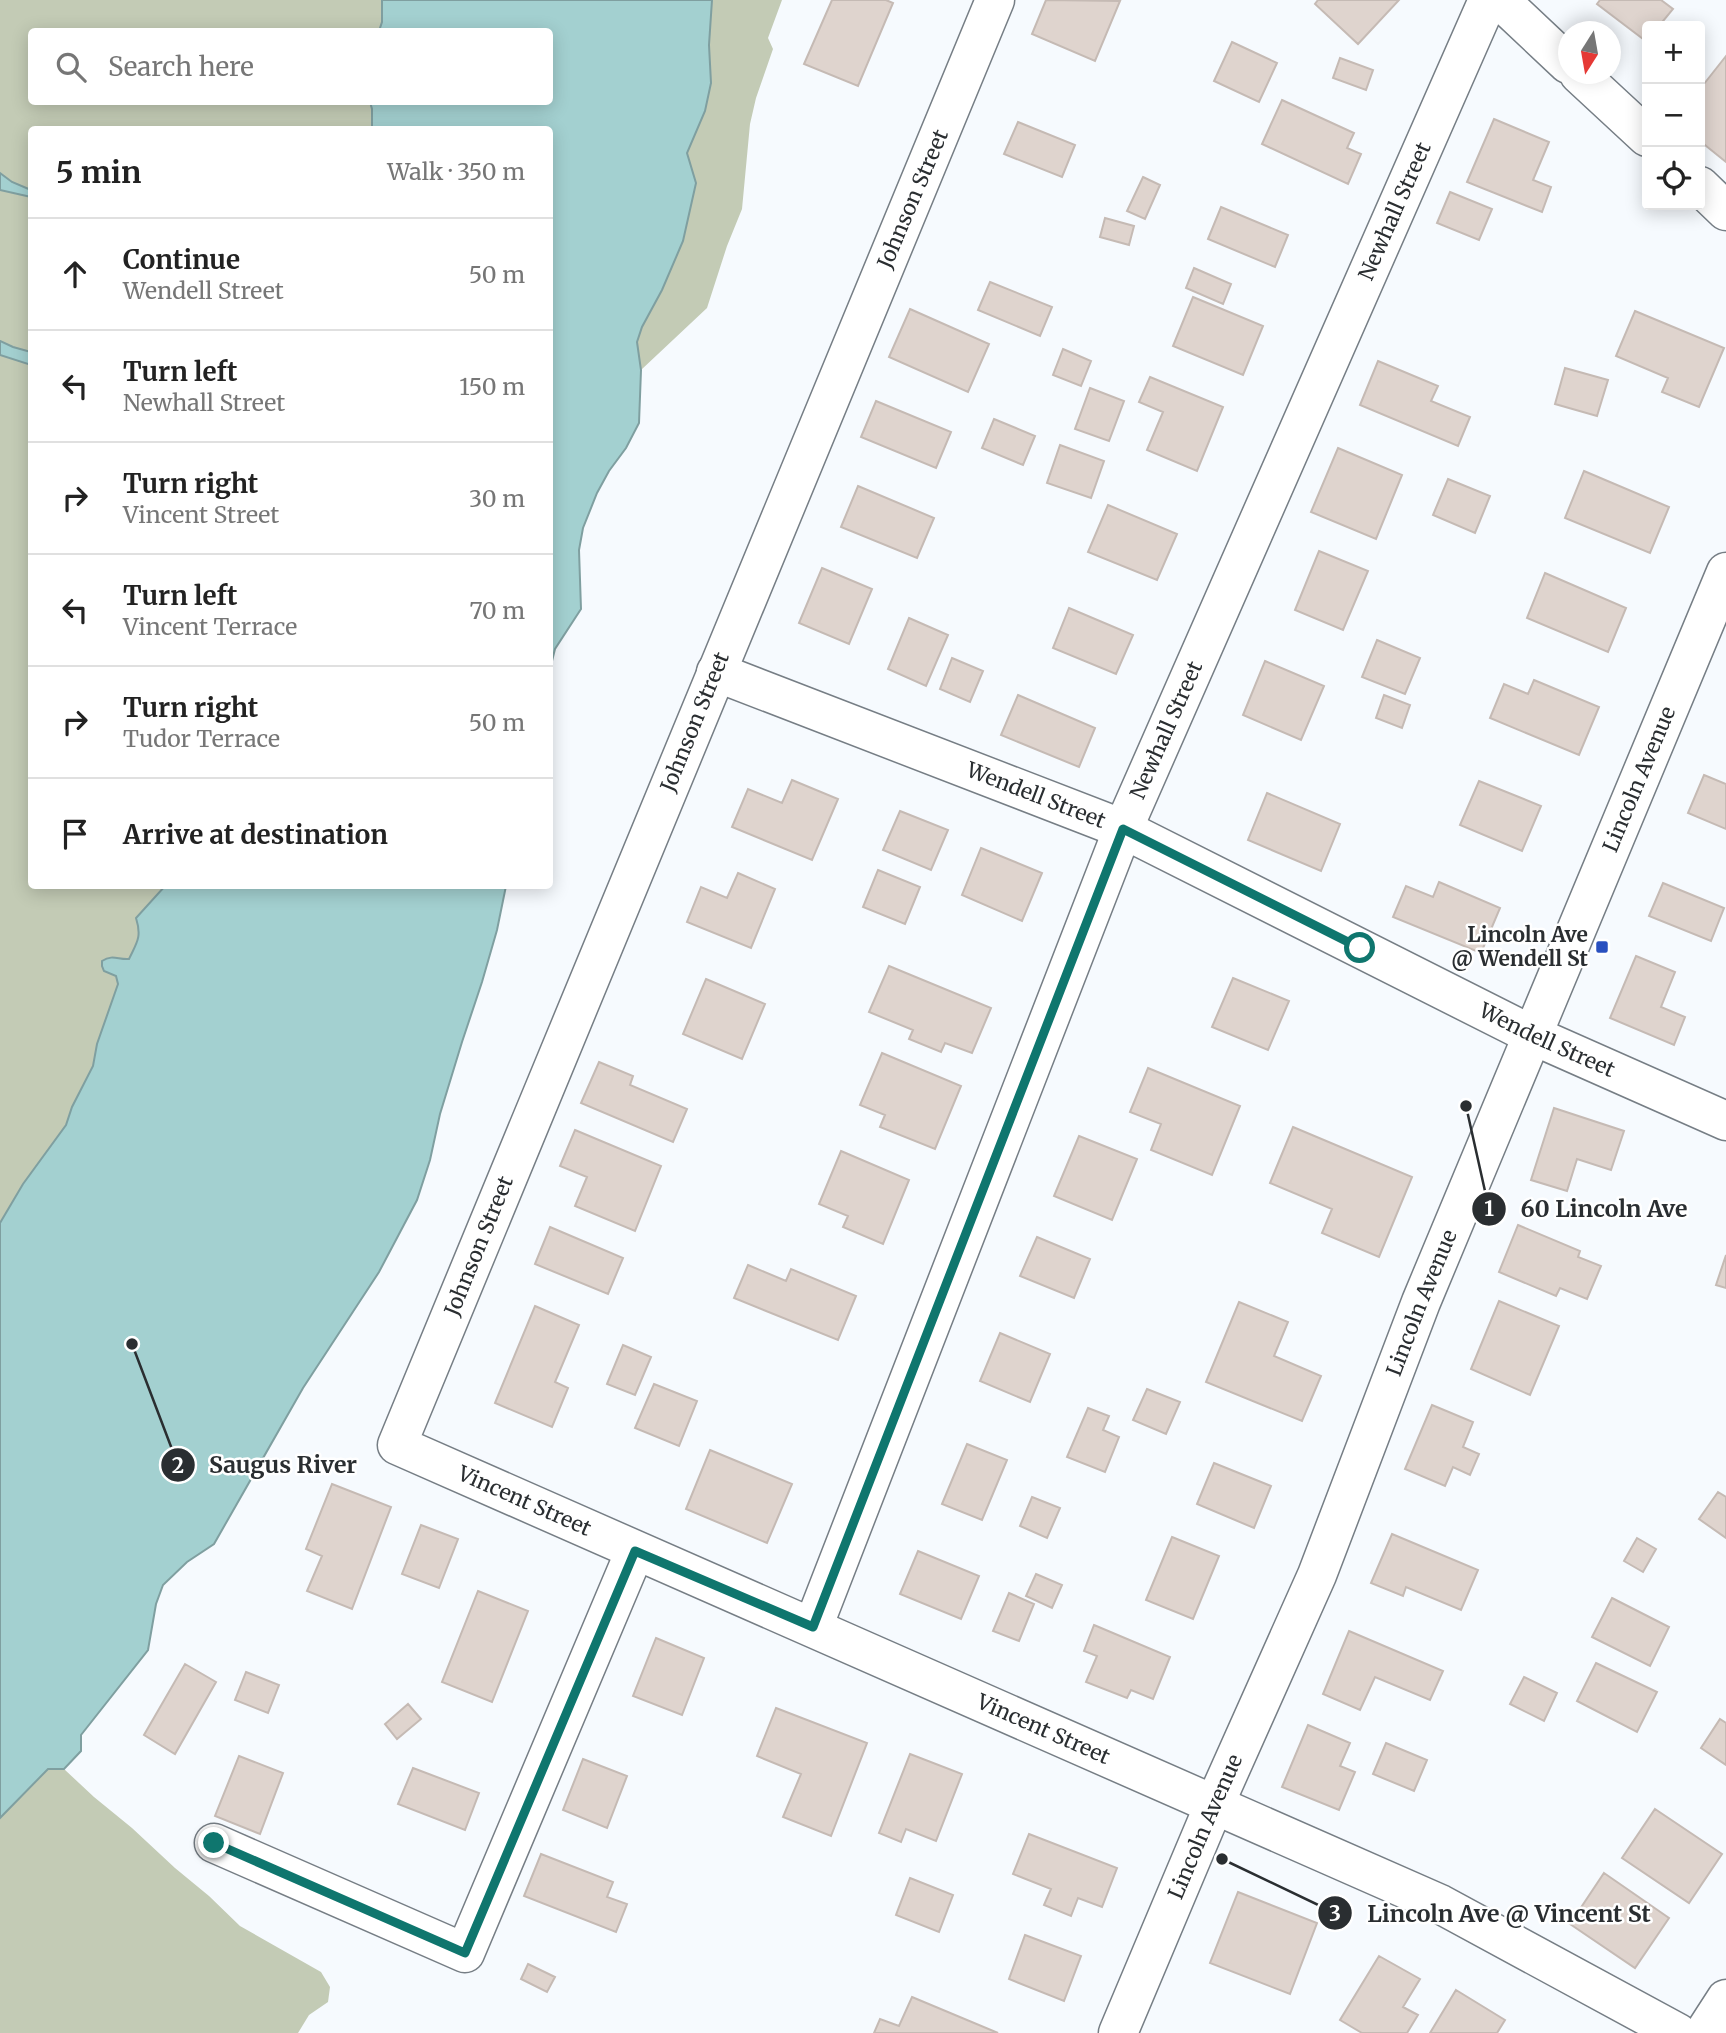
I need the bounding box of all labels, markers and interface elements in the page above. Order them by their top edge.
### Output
north arrow [1558,21,1621,84]
map controls [1642,21,1705,210]
button: + [1642,21,1705,84]
search box [28,28,553,105]
icon: search [52,48,90,86]
text: Search here [108,50,254,83]
button: − [1642,84,1705,147]
street label: Johnson Street [871,125,954,273]
street label: Newhall Street [1352,138,1437,284]
button: locate [1642,147,1705,210]
text: 5 min [56,153,141,191]
text: Walk · 350 m [387,157,525,186]
text: Continue [123,243,240,276]
icon: ahead [56,255,94,293]
text: 50 m [469,260,525,289]
text: Wendell Street [123,276,284,305]
text: Turn left [123,355,237,388]
icon: left [56,367,94,405]
text: 150 m [459,372,525,401]
text: Newhall Street [123,388,285,417]
text: Turn right [123,467,258,500]
icon: right [56,479,94,517]
text: 30 m [469,484,525,513]
text: Vincent Street [123,500,279,529]
text: Turn left [123,579,237,612]
icon: left [56,591,94,629]
text: 70 m [469,596,525,625]
text: Vincent Terrace [123,612,297,641]
street label: Johnson Street [654,648,735,797]
street label: Newhall Street [1124,657,1208,803]
text: Turn right [123,691,258,724]
street label: Lincoln Avenue [1597,702,1681,856]
icon: right [56,703,94,741]
text: 50 m [469,708,525,737]
text: Tudor Terrace [123,724,280,753]
street label: Wendell Street [962,756,1110,834]
icon: arrive [56,815,94,853]
text: Arrive at destination [123,818,388,851]
place label: Lincoln Ave @ Wendell St [1451,921,1589,972]
route start [1344,932,1375,963]
marker: Lincoln Ave @ Wendell St [1594,939,1610,955]
street label: Wendell Street [1474,996,1619,1083]
street label: Johnson Street [438,1172,519,1321]
callout: 60 Lincoln Ave [1471,1187,1701,1231]
text: 60 Lincoln Ave [1520,1194,1688,1223]
text: 1 [1484,1195,1494,1222]
street label: Lincoln Avenue [1380,1225,1463,1380]
callout: Saugus River [160,1443,371,1487]
text: Saugus River [209,1450,357,1479]
text: 2 [172,1452,184,1479]
street label: Vincent Street [453,1459,595,1542]
street label: Vincent Street [972,1687,1114,1770]
street label: Lincoln Avenue [1162,1750,1248,1903]
route end [198,1827,229,1858]
callout: Lincoln Ave @ Vincent St [1318,1891,1664,1935]
text: Lincoln Ave @ Vincent St [1367,1899,1651,1928]
text: 3 [1329,1900,1341,1927]

